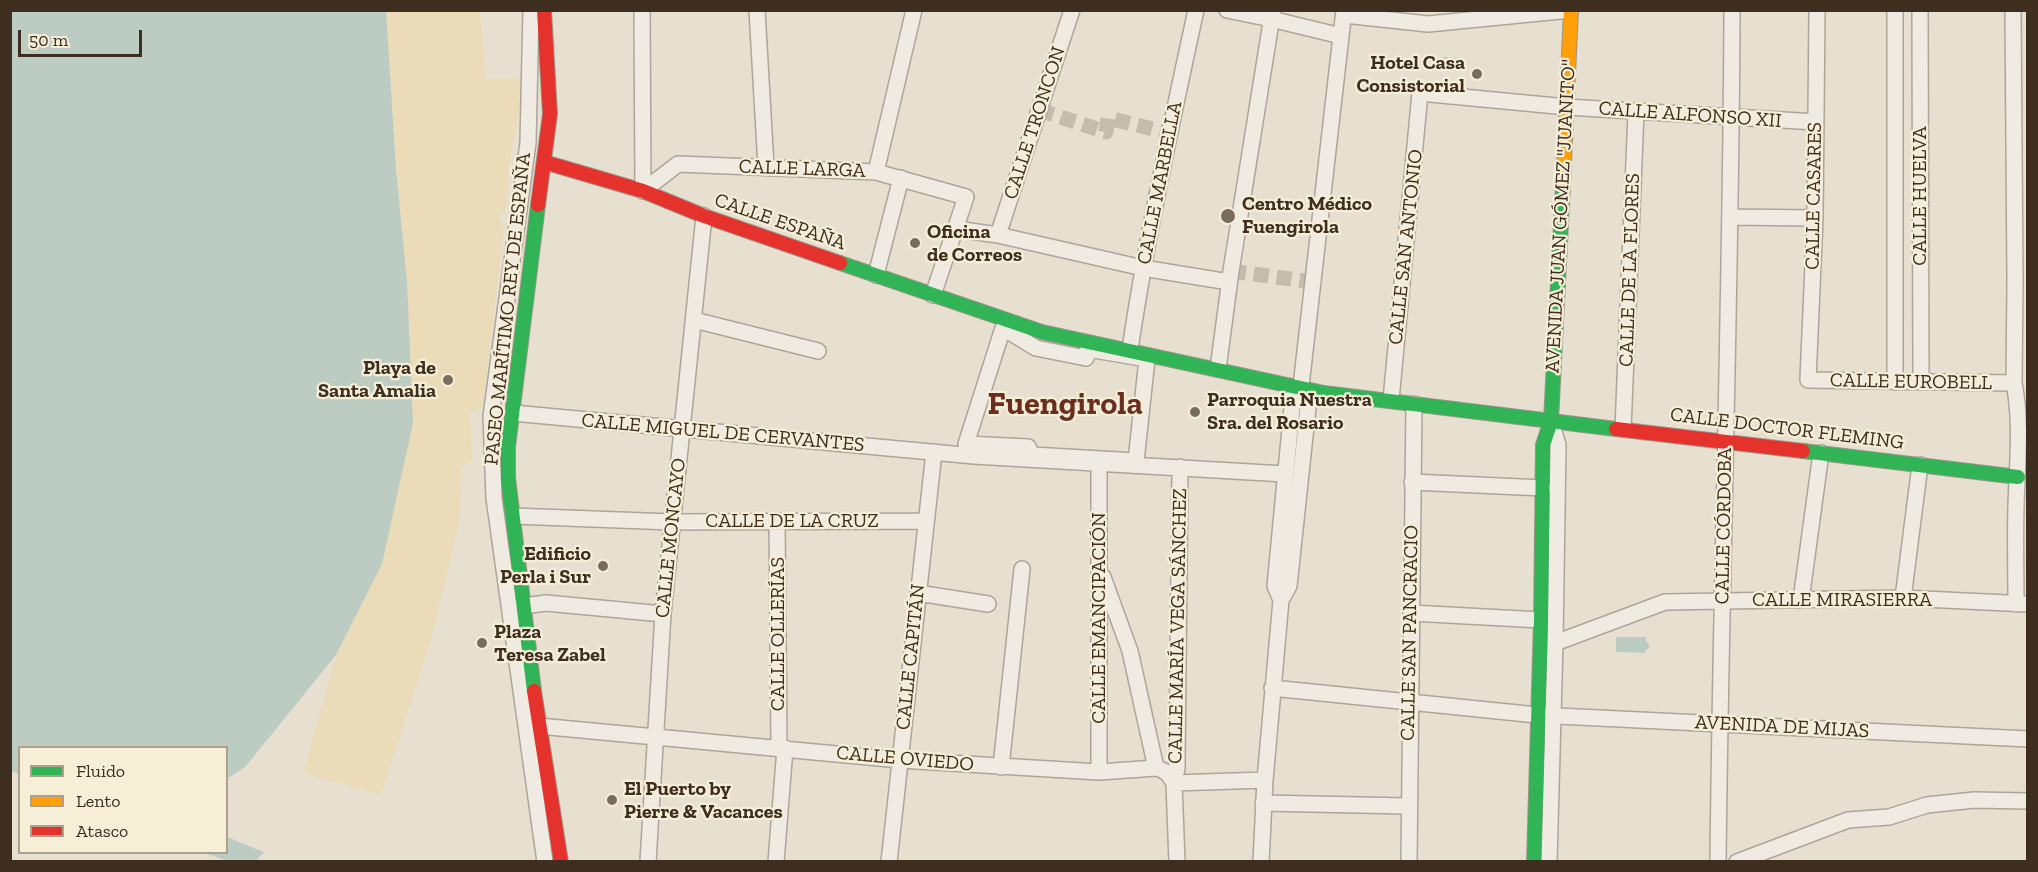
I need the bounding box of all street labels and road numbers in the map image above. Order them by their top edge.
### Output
street label: CALLE TRONCON [999,43,1071,203]
street label: AVENIDA JUAN GÓMEZ "JUANITO" [1541,58,1581,374]
street label: CALLE ALFONSO XII [1598,97,1782,133]
street label: CALLE MARBELLA [1132,99,1188,267]
street label: CALLE CASARES [1801,122,1827,270]
street label: CALLE HUELVA [1908,126,1932,266]
street label: CALLE SAN ANTONIO [1384,148,1428,346]
street label: PASEO MARÍTIMO REY DE ESPAÑA [480,152,536,466]
street label: CALLE LARGA [738,155,866,183]
street label: CALLE DE LA FLORES [1615,173,1645,367]
street label: CALLE ESPAÑA [711,188,849,256]
street label: CALLE EUROBELL [1830,369,1992,395]
street label: CALLE DOCTOR FLEMING [1669,403,1905,455]
street label: CALLE MIGUEL DE CERVANTES [580,409,866,457]
street label: CALLE CÓRDOBA [1711,447,1737,605]
street label: CALLE MONCAYO [651,457,691,619]
street label: CALLE MARÍA VEGA SÁNCHEZ [1164,488,1192,764]
street label: CALLE DE LA CRUZ [705,509,879,533]
street label: CALLE EMANCIPACIÓN [1087,512,1111,724]
street label: CALLE SAN PANCRACIO [1396,525,1424,741]
street label: CALLE OLLERÍAS [766,557,790,711]
street label: CALLE CAPITÁN [891,583,931,731]
street label: CALLE MIRASIERRA [1752,588,1932,612]
street label: AVENIDA DE MIJAS [1694,710,1870,744]
street label: CALLE OVIEDO [835,741,975,777]

